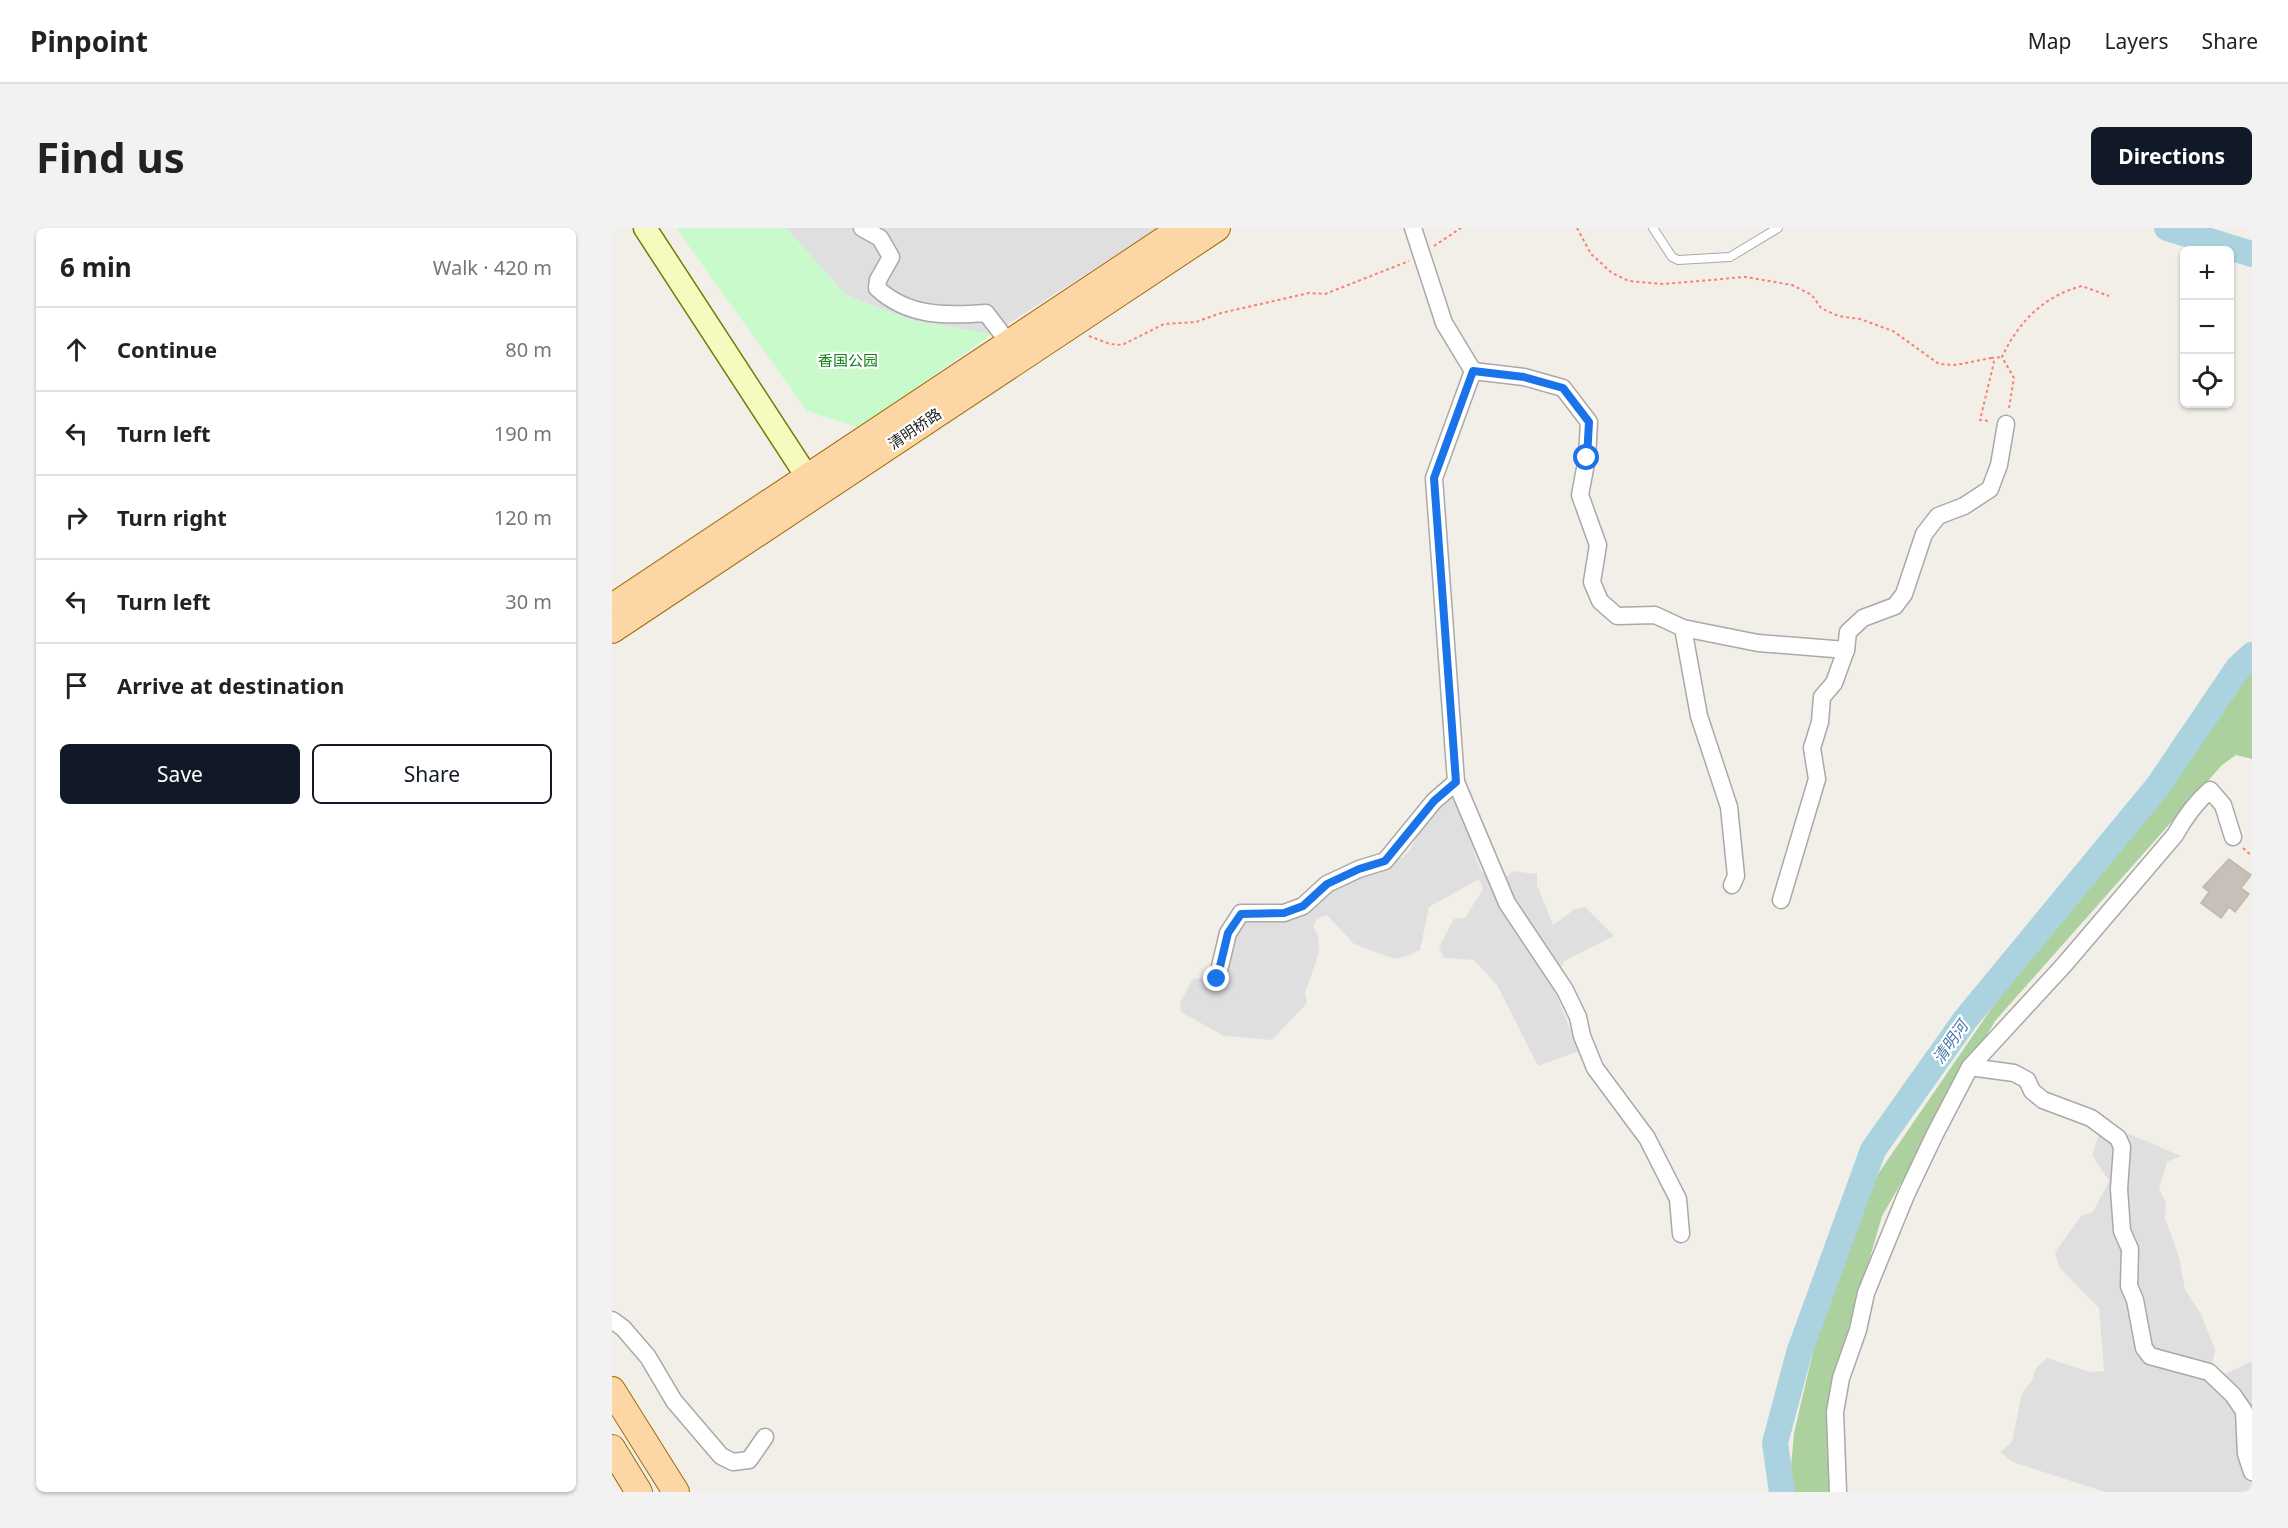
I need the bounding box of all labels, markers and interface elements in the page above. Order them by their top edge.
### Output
text: Pinpoint [30,22,148,60]
text: Map [2028,27,2072,55]
text: Layers [2105,27,2169,55]
text: Share [2202,27,2258,55]
button: Directions [2091,127,2252,185]
text: Find us [36,128,185,185]
map controls [2180,246,2234,408]
button: + [2180,246,2234,300]
text: 6 min [60,249,132,285]
text: Walk · 420 m [433,254,552,281]
button: − [2180,300,2234,354]
icon: ahead [60,333,93,366]
text: Continue [117,334,217,364]
text: 80 m [505,336,552,363]
park label: 香国公园 [818,350,878,370]
button: locate [2180,354,2234,408]
street label: 清明桥路 [884,403,945,453]
icon: left [60,417,93,450]
text: Turn left [117,418,211,448]
text: 190 m [494,420,552,447]
route start [1573,444,1599,470]
icon: right [60,501,93,534]
text: Turn right [117,502,227,532]
text: 120 m [494,504,552,531]
icon: left [60,585,93,618]
text: Turn left [117,586,211,616]
text: 30 m [505,588,552,615]
icon: arrive [60,669,93,702]
text: Arrive at destination [117,670,344,700]
button: Save [60,744,300,804]
button: Share [312,744,552,804]
route end [1203,965,1229,991]
water label: 清明河 [1927,1014,1974,1068]

